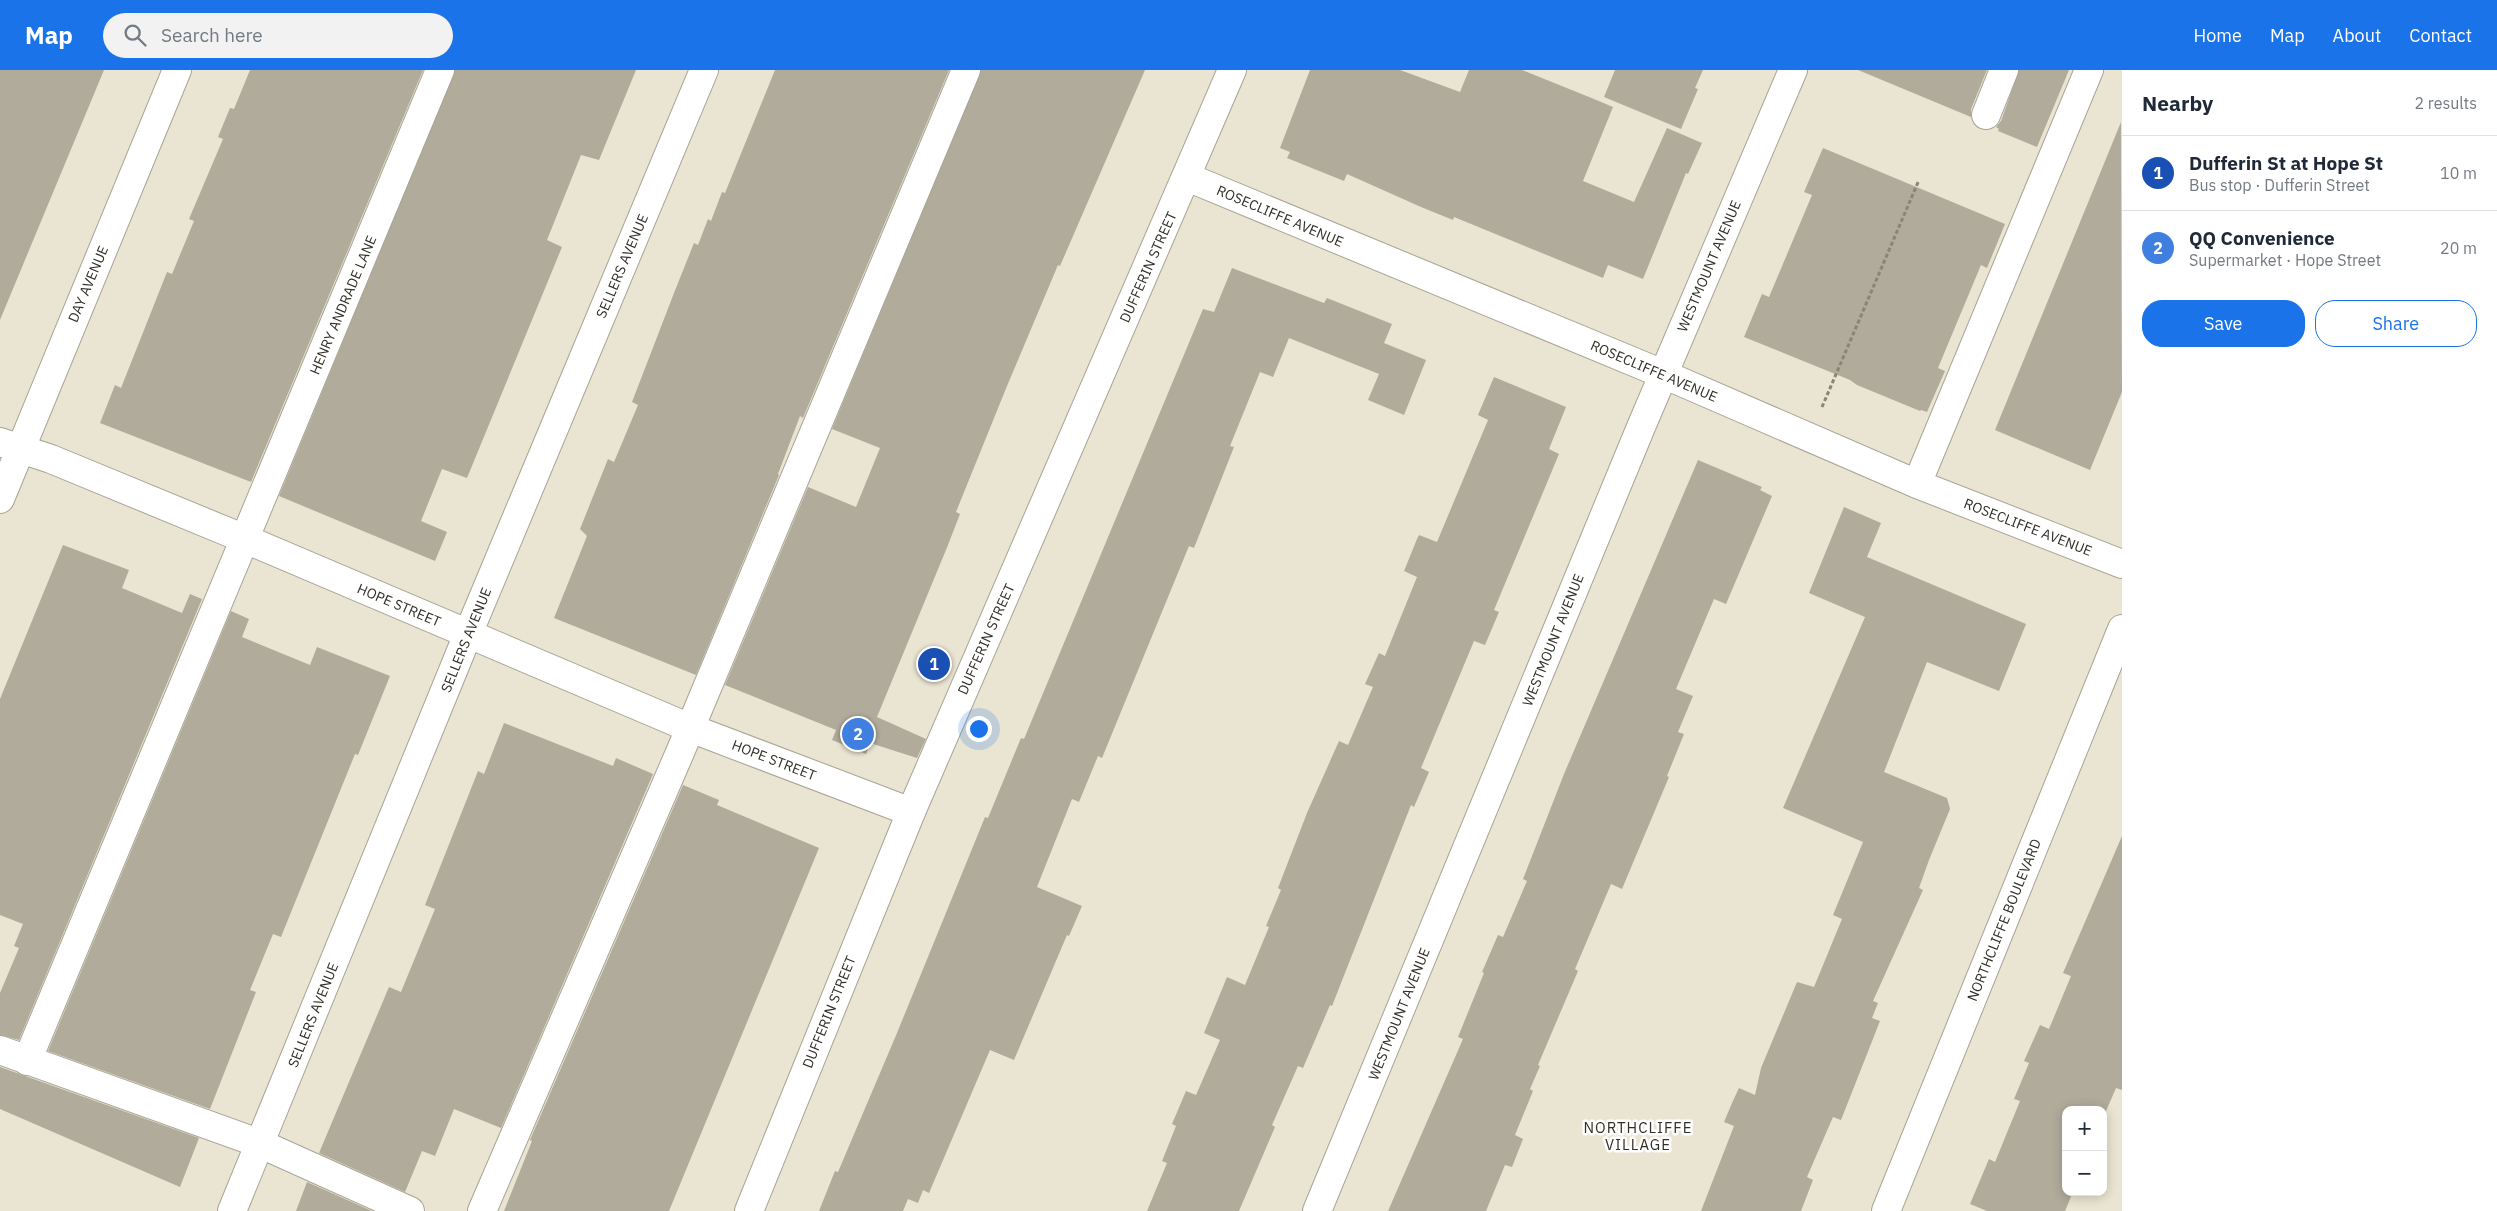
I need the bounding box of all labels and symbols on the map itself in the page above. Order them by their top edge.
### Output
street label: ROSECLIFFE AVENUE [1214,181,1346,251]
street label: WESTMOUNT AVENUE [1673,197,1745,335]
street label: DUFFERIN STREET [1115,209,1181,325]
street label: SELLERS AVENUE [592,211,652,321]
street label: HENRY ANDRADE LANE [306,233,380,377]
street label: DAY AVENUE [64,243,112,325]
street label: ROSECLIFFE AVENUE [1588,336,1720,406]
street label: ROSECLIFFE AVENUE [1961,494,2095,560]
street label: WESTMOUNT AVENUE [1518,571,1588,709]
street label: HOPE STREET [355,579,443,631]
street label: DUFFERIN STREET [953,581,1019,697]
street label: SELLERS AVENUE [437,585,495,695]
pin: 1 [918,645,950,683]
pin: 2 [842,715,874,753]
your location [966,716,992,742]
street label: HOPE STREET [729,736,819,784]
street label: NORTHCLIFFE BOULEVARD [1963,836,2045,1004]
street label: WESTMOUNT AVENUE [1364,945,1434,1083]
street label: DUFFERIN STREET [798,953,860,1071]
street label: SELLERS AVENUE [284,960,342,1070]
district label: NORTHCLIFFE VILLAGE [1584,1118,1693,1154]

